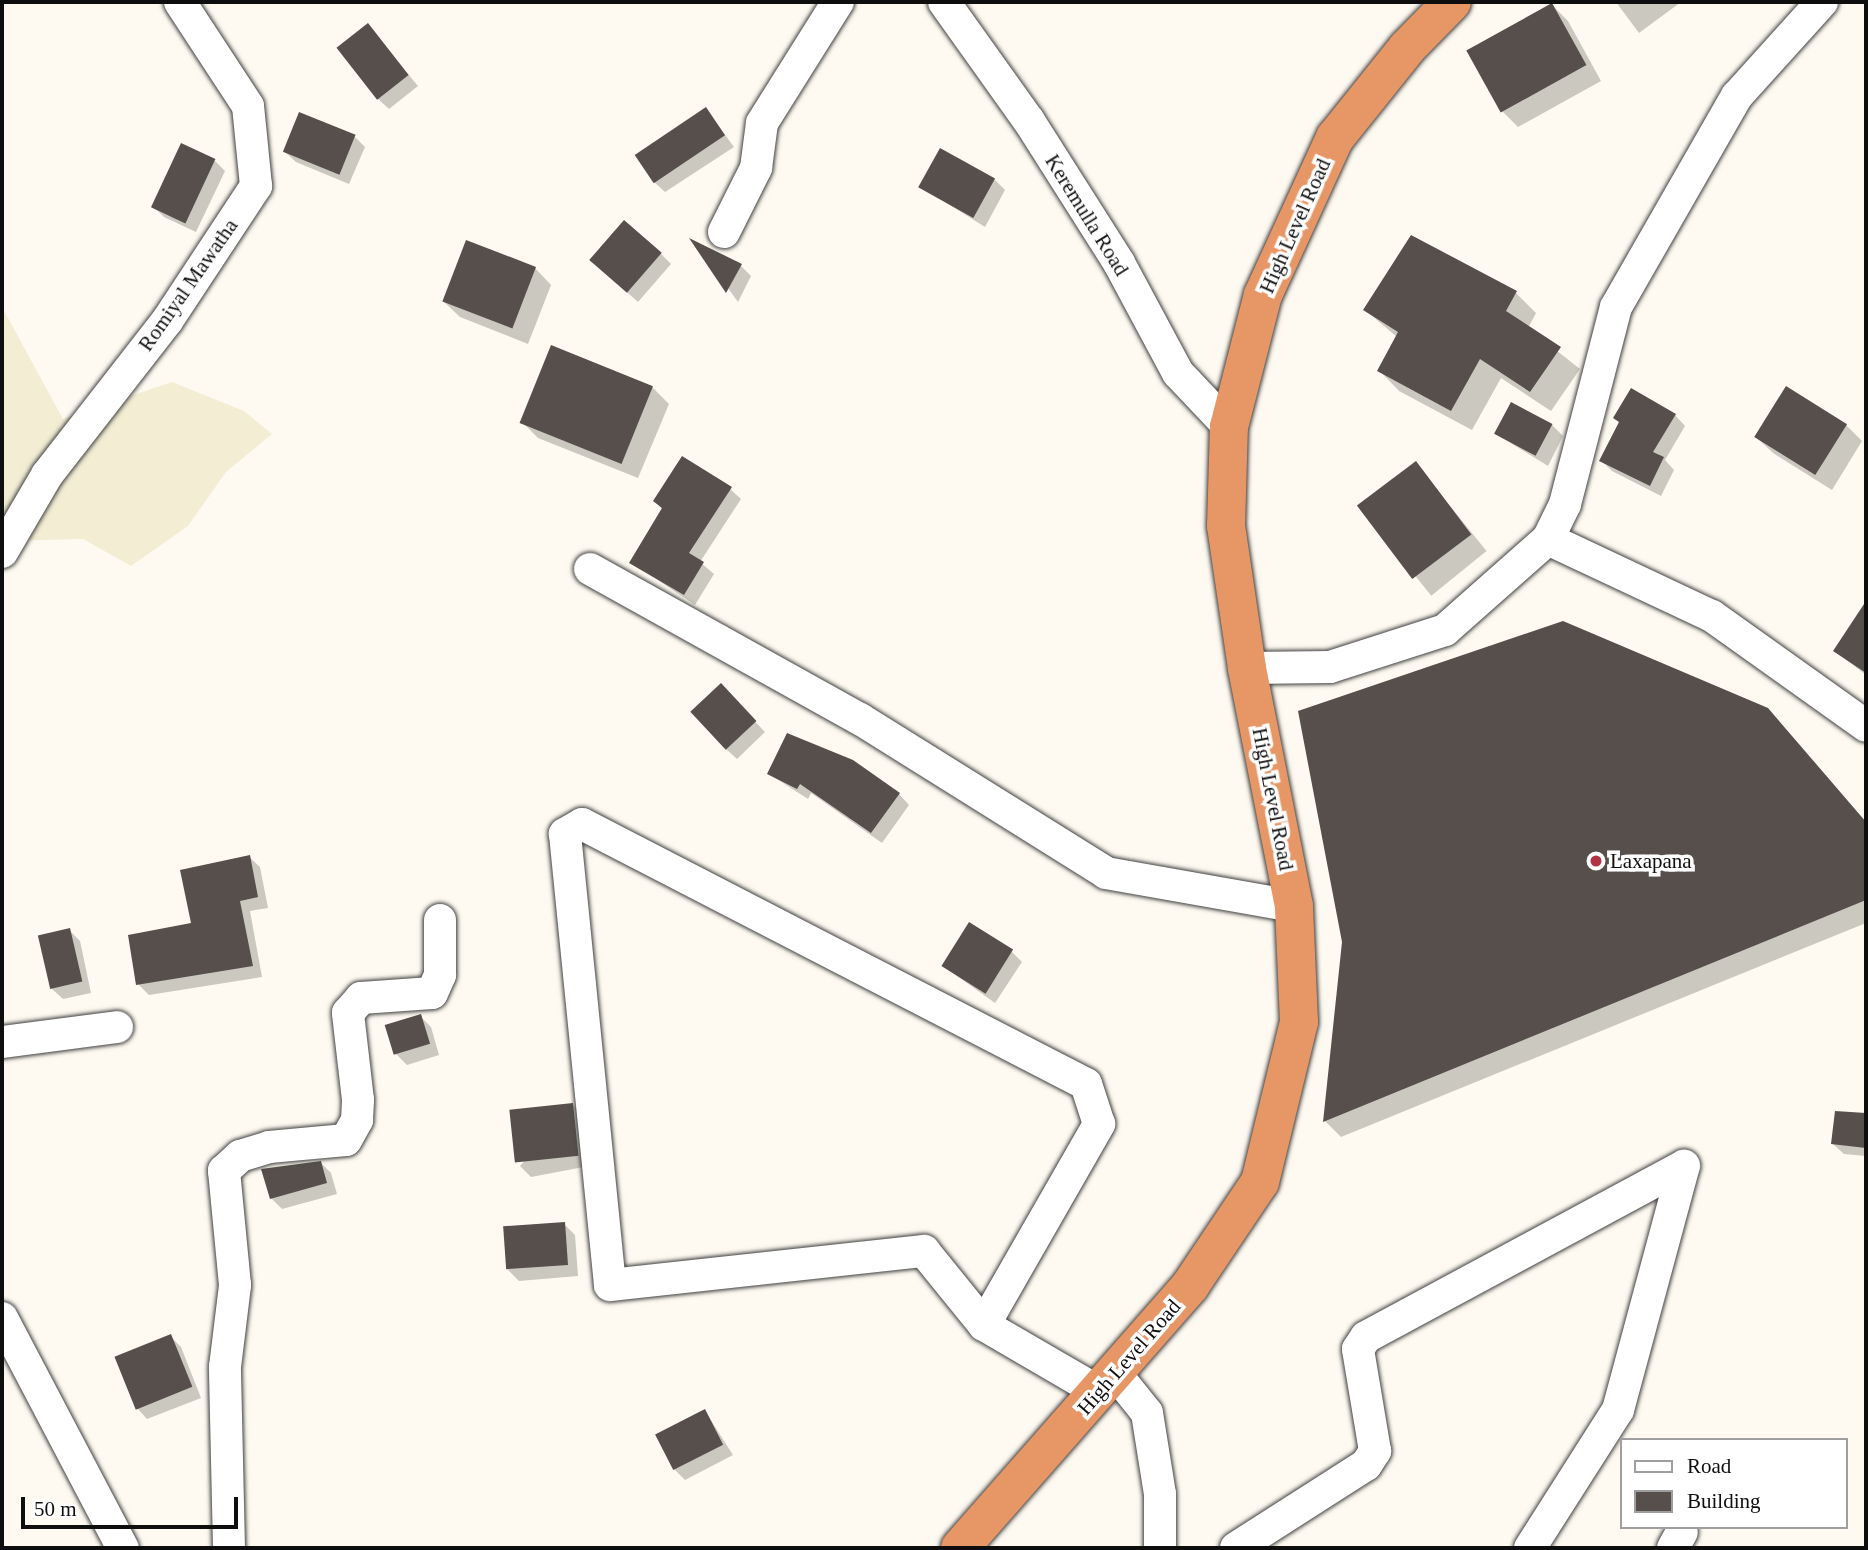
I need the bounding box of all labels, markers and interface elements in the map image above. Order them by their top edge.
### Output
street label: Keremulla Road [1040,150,1134,280]
street label: High Level Road [1254,155,1336,297]
street label: Romiyal Mawatha [133,214,243,356]
street label: High Level Road [1247,726,1299,872]
place label: Laxapana [1610,848,1692,874]
marker: Laxapana [1588,853,1604,869]
street label: High Level Road [1072,1294,1186,1420]
legend [1619,1438,1847,1529]
text: Road [1687,1454,1731,1478]
scale bar [24,1484,242,1528]
text: Building [1687,1489,1761,1513]
text: 50 m [34,1497,77,1521]

